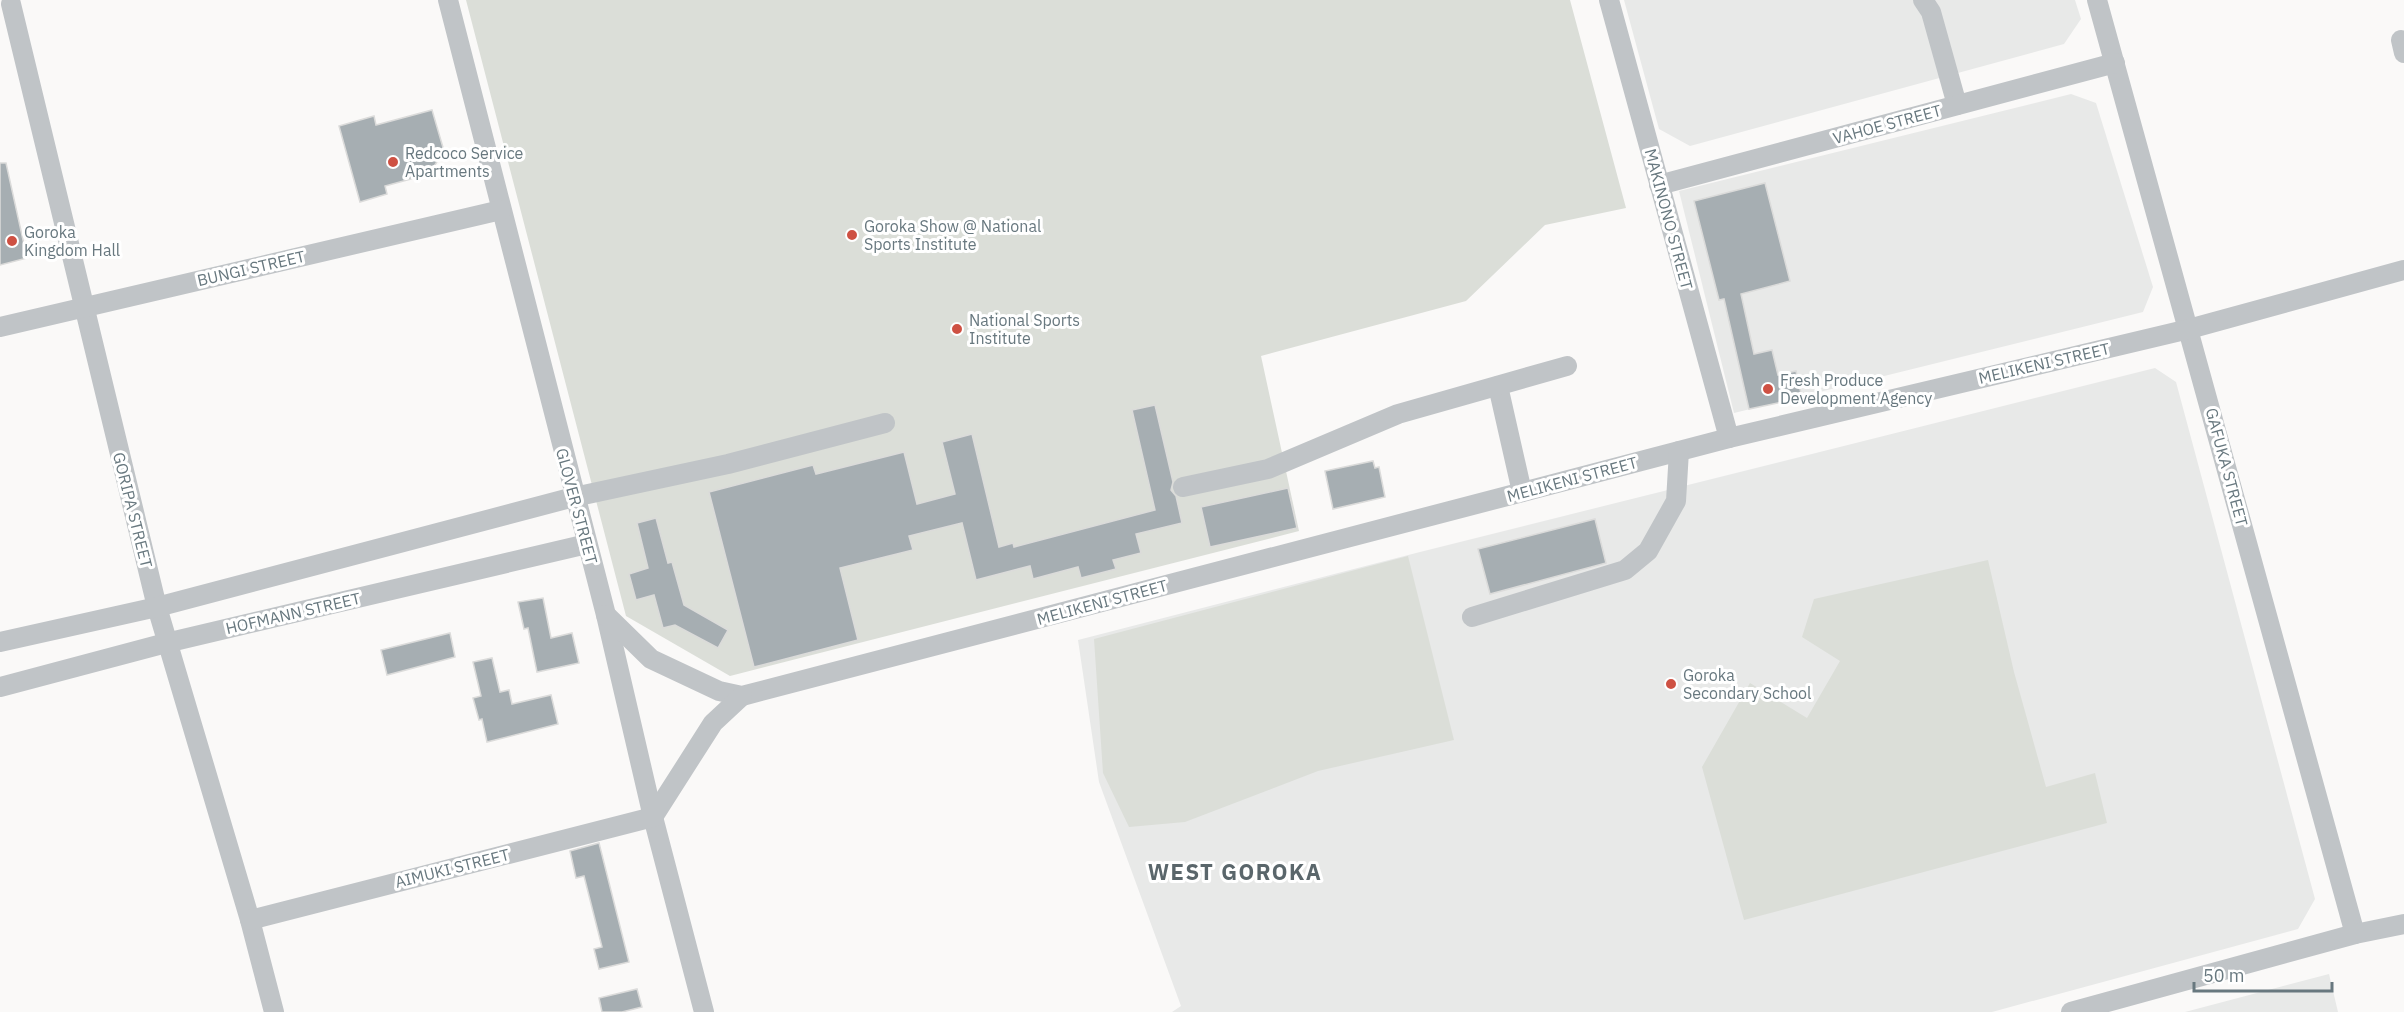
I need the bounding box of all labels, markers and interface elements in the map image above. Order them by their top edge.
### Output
street label: VAHOE STREET [1831,100,1943,148]
place label: Redcoco Service Apartments [405,143,524,181]
street label: MAKINONO STREET [1641,146,1697,292]
marker: Redcoco Service Apartments [386,155,400,169]
place label: Goroka Show @ National Sports Institute [864,216,1041,254]
place label: Goroka Kingdom Hall [24,222,120,260]
marker: Goroka Show @ National Sports Institute [845,228,859,242]
marker: Goroka Kingdom Hall [5,234,19,248]
street label: BUNGI STREET [195,246,307,290]
place label: National Sports Institute [969,310,1080,348]
marker: National Sports Institute [950,322,964,336]
street label: MELIKENI STREET [1976,338,2112,388]
place label: Fresh Produce Development Agency [1780,370,1932,408]
marker: Fresh Produce Development Agency [1761,382,1775,396]
street label: GAFUKA STREET [2202,406,2252,528]
street label: GLOVER STREET [552,446,602,566]
street label: GORIPA STREET [109,450,157,570]
street label: MELIKENI STREET [1505,452,1639,506]
street label: MELIKENI STREET [1035,575,1169,629]
street label: HOFMANN STREET [224,588,362,638]
place label: Goroka Secondary School [1683,665,1811,703]
marker: Goroka Secondary School [1664,677,1678,691]
street label: AIMUKI STREET [393,844,511,892]
district label: WEST GOROKA [1148,857,1322,886]
scale bar [2194,955,2332,993]
text: 50 m [2203,964,2245,987]

